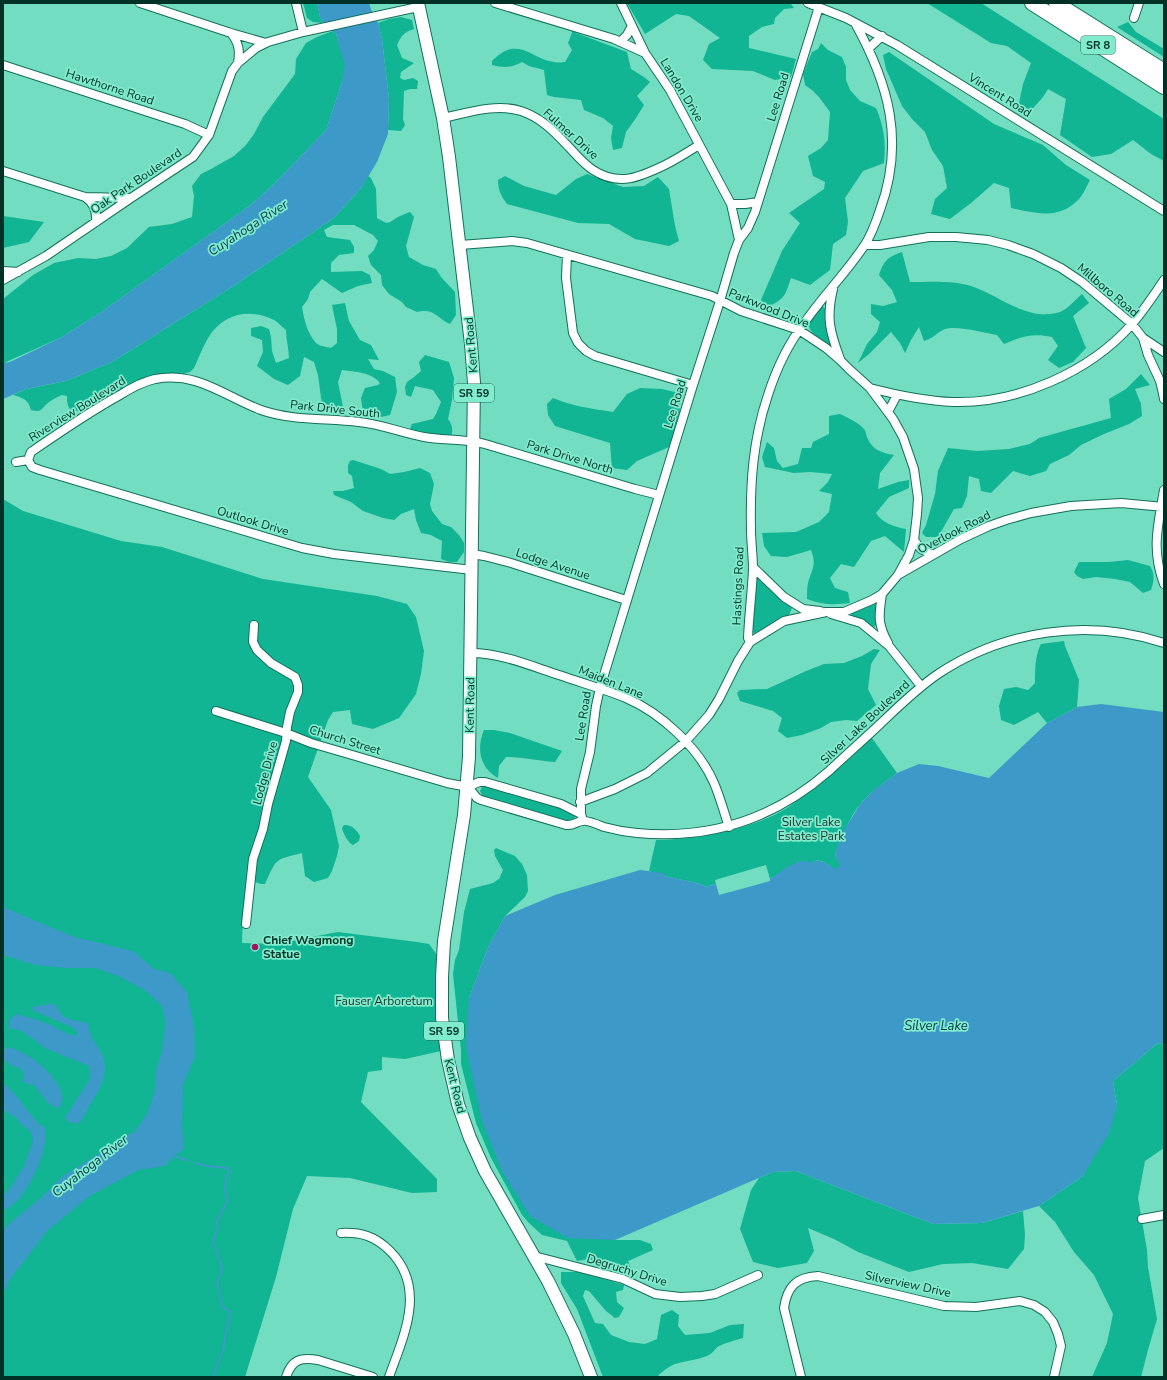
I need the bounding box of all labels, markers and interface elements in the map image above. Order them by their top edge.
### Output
road number: SR 8 [1081,36,1115,54]
street label: Landon Drive [657,55,707,125]
street label: Hawthorne Road [64,65,156,109]
street label: Vincent Road [965,69,1035,121]
street label: Lee Road [763,71,793,123]
street label: Fulmer Drive [540,105,602,163]
street label: Oak Park Boulevard [87,145,185,217]
water label: Cuyahoga River [205,195,292,261]
street label: Millboro Road [1074,260,1142,320]
street label: Parkwood Drive [726,285,812,331]
street label: Kent Road [461,317,481,373]
street label: Riverview Boulevard [26,373,128,445]
street label: Lee Road [660,378,690,430]
road number: SR 59 [454,384,494,402]
street label: Park Drive South [289,396,381,422]
street label: Park Drive North [525,436,615,478]
street label: Outlook Drive [215,502,291,540]
street label: Overlook Road [915,507,993,557]
street label: Lodge Avenue [514,544,592,584]
street label: Hastings Road [729,546,747,626]
street label: Maiden Lane [576,662,646,702]
street label: Silver Lake Boulevard [817,676,913,768]
street label: Kent Road [462,677,478,733]
street label: Lee Road [571,690,595,742]
street label: Church Street [307,722,384,759]
street label: Lodge Drive [249,739,281,807]
park label: Silver Lake Estates Park [778,814,845,844]
place label: Chief Wagmong Statue [263,932,353,962]
marker: Chief Wagmong Statue [250,942,260,952]
park label: Fauser Arboretum [335,993,433,1009]
water label: Silver Lake [904,1017,968,1035]
road number: SR 59 [424,1022,464,1040]
street label: Kent Road [440,1057,470,1115]
water label: Cuyahoga River [48,1130,132,1201]
street label: Degruchy Drive [585,1250,669,1290]
street label: Silverview Drive [863,1267,953,1301]

